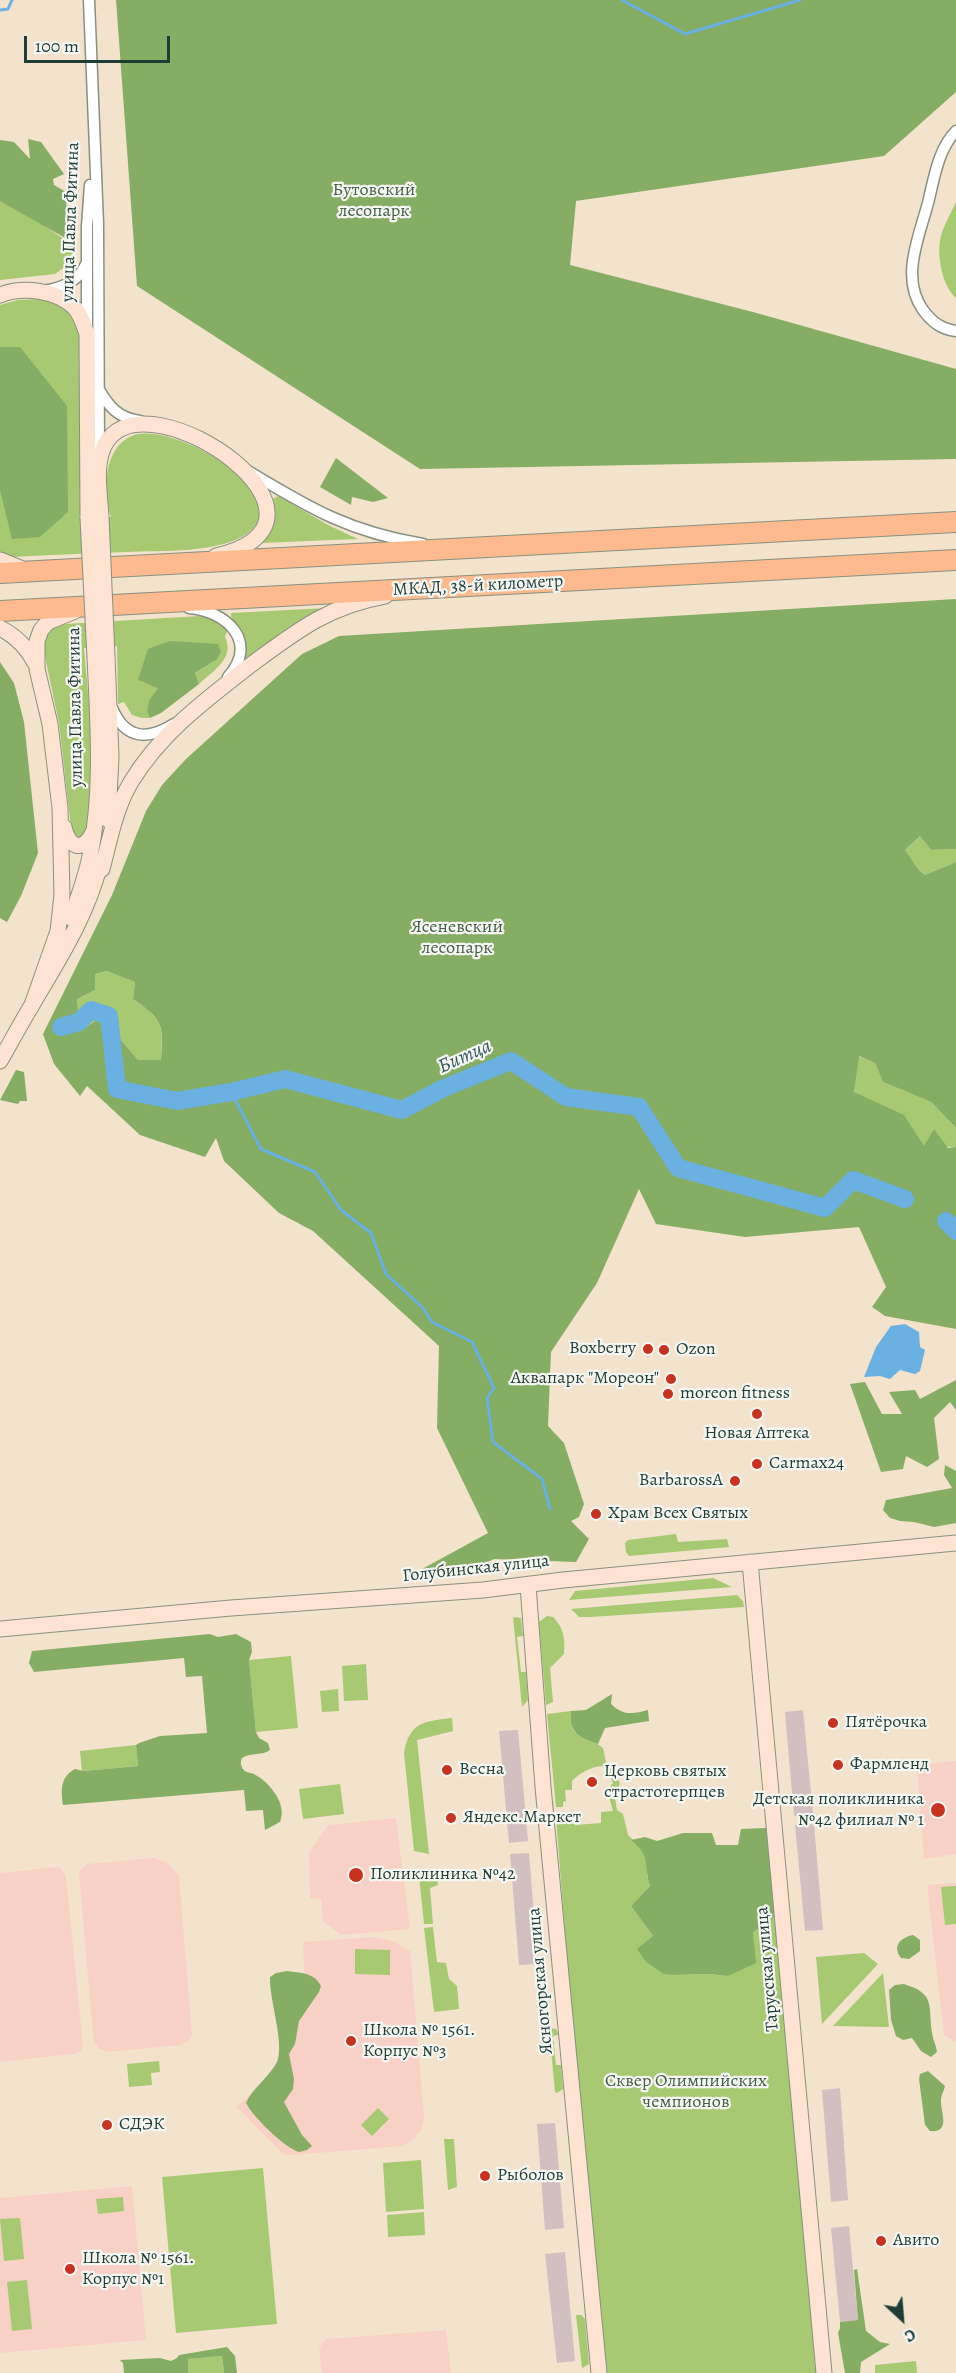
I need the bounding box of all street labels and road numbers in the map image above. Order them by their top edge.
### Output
street label: улица Павла Фитина [57,142,85,302]
street label: МКАД, 38-й километр [392,571,564,601]
street label: улица Павла Фитина [64,627,88,787]
street label: Голубинская улица [401,1551,551,1587]
street label: Тарусская улица [752,1906,784,2032]
street label: Ясногорская улица [524,1907,558,2055]

